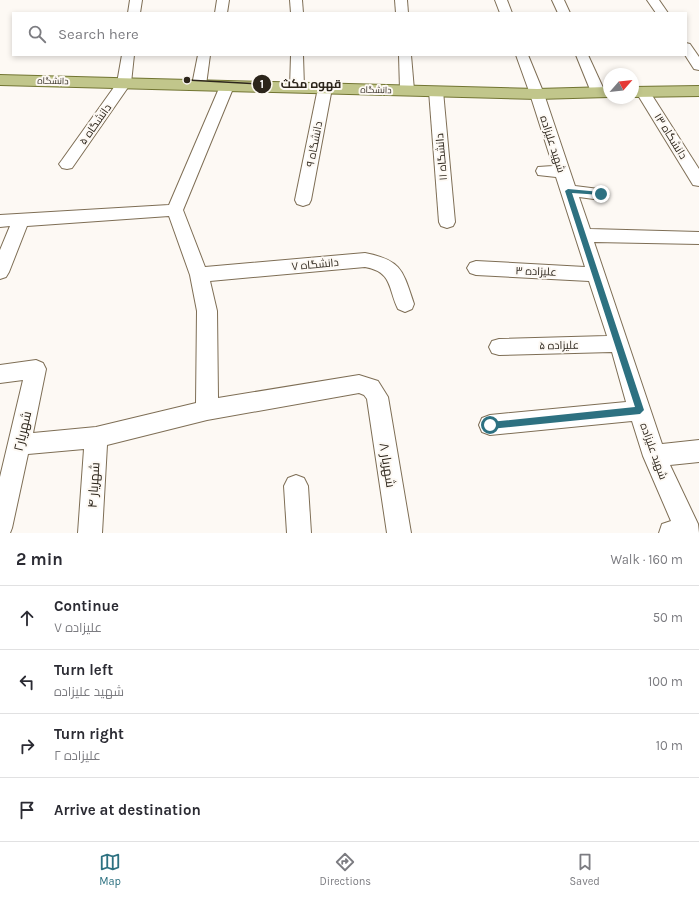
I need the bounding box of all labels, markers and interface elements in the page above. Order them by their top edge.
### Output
search box [12,12,687,56]
icon: search [26,23,48,45]
text: Search here [58,25,139,43]
north arrow [603,68,639,104]
callout: قهوه مکث [252,72,349,96]
street label: دانشگاه [37,76,69,86]
text: 1 [260,77,264,91]
text: قهوه مکث [281,77,341,92]
street label: دانشگاه [360,85,392,95]
street label: دانشگاه ۵ [77,101,114,147]
street label: دانشگاه ۱۳ [651,111,690,162]
street label: شهید علیزاده [537,114,568,174]
street label: دانشگاه ۹ [304,120,325,168]
street label: دانشگاه ۱۱ [433,133,450,181]
route end [592,185,610,203]
street label: دانشگاه ۷ [291,256,339,273]
street label: علیزاده ۳ [515,264,557,279]
street label: علیزاده ۵ [539,339,579,352]
street label: شهریار۲ [11,410,34,453]
route start [481,416,499,434]
street label: شهید علیزاده [637,421,670,481]
street label: شهریار ۸ [377,442,398,489]
street label: شهریار ۴ [84,462,103,508]
text: 2 min [16,549,63,569]
text: Walk · 160 m [610,552,683,567]
text: Continue [54,597,119,615]
icon: ahead [16,607,38,629]
text: 50 m [653,610,683,625]
text: علیزاده ۷ [54,620,102,635]
text: Turn left [54,661,113,679]
icon: left [16,671,38,693]
text: 100 m [648,674,683,689]
text: شهید علیزاده [54,684,124,699]
text: Turn right [54,725,124,743]
icon: right [16,735,38,757]
text: 10 m [656,738,683,753]
text: علیزاده ۲ [54,748,101,763]
icon: arrive [16,799,38,821]
text: Arrive at destination [54,801,201,819]
tab: Map [99,851,121,888]
tab: Directions [319,851,371,888]
tab: Saved [569,851,600,888]

